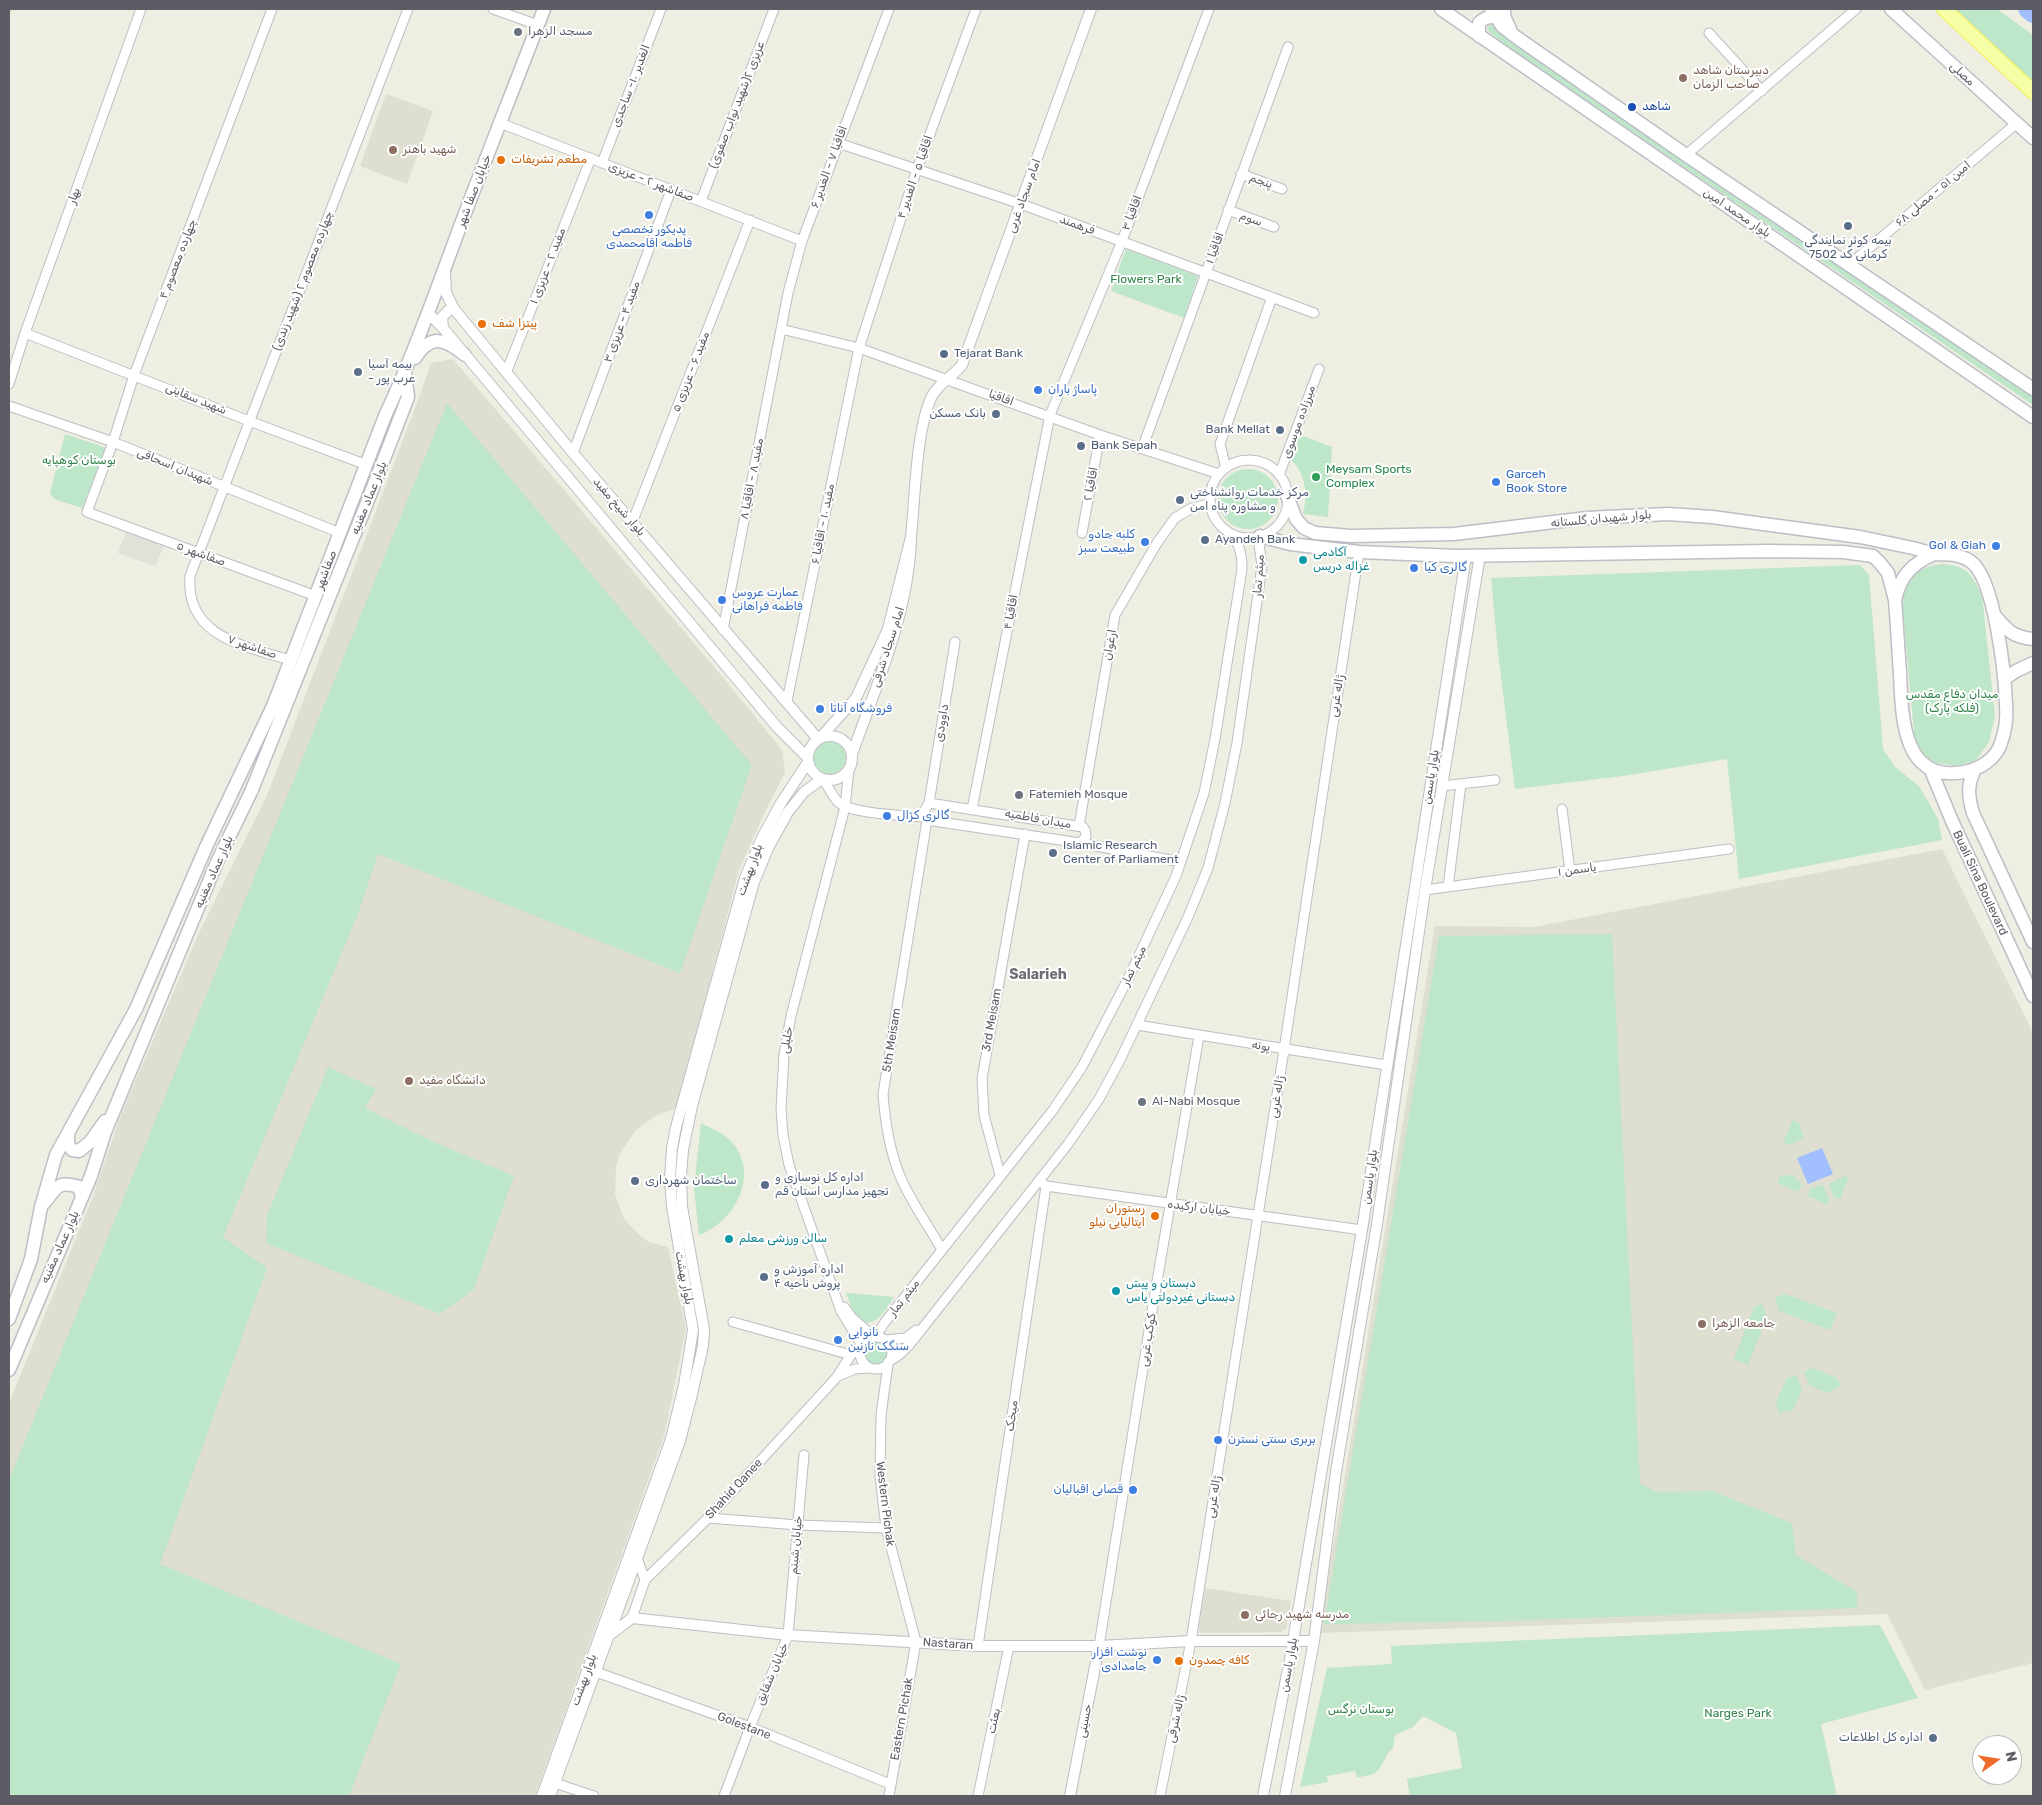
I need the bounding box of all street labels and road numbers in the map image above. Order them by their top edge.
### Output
street label: عزیزی ۲(شهید نواب صفوی) [706,39,768,171]
street label: الغدیر ۱۰- ساجدی [609,43,653,129]
street label: مصلی [1946,59,1978,89]
street label: اقاقیا ۷ - الغدیر ۶ [807,124,851,210]
street label: اقاقیا ۵ - الغدیر ۴ [894,134,936,220]
street label: خیابان صفا شهر [453,152,495,230]
street label: امام سجاد غربی [1004,157,1044,235]
street label: امین ۵۱ - مصلی ۶۸ [1892,158,1974,230]
street label: صفاشهر ۲ - عزیزی [606,159,696,205]
street label: پنجم [1247,170,1275,192]
street label: بلوار محمد امین [1701,185,1773,241]
street label: بهار [64,186,84,206]
street label: اقاقیا ۳ [1119,193,1145,233]
street label: سوم [1238,208,1264,230]
street label: چهارده معصوم ۲ (شهید زندی) [270,209,336,353]
street label: فرهمند [1057,212,1097,238]
street label: چهارده معصوم ۴ [156,217,200,301]
street label: مفید ۲ - عزیزی ۱ [527,226,569,306]
street label: اقاقیا ۱ [1203,230,1227,266]
street label: مفید ۴ - عزیزی ۳ [601,279,643,365]
street label: مفید ۶ - عزیزی ۵ [669,330,713,414]
street label: شهید سقایتی [163,380,229,418]
street label: میرزاده موسوی [1279,384,1319,460]
street label: اقاقیا [986,387,1016,409]
street label: مفید ۸ - اقاقیا ۸ [737,437,767,521]
street label: شهیدان اسحاقی [135,445,215,489]
street label: بلوار عماد مغنیه [348,459,390,537]
street label: اقاقیا ۲ [1081,466,1101,502]
street label: بلوار شیخ مفید [590,475,648,539]
street label: مفید ۱۰ - اقاقیا ۶ [808,483,838,565]
street label: بلوار شهیدان گلستانه [1550,507,1652,531]
street label: صفاشهر ۵ [174,538,228,570]
street label: صفاشهر [312,548,340,592]
street label: میثم تمار [1250,554,1268,598]
street label: اقاقیا ۴ [1001,593,1021,631]
street label: امام سجاد شرقی [868,605,908,689]
street label: ارغوان [1100,628,1120,662]
street label: صفاشهر ۷ [225,632,279,662]
street label: ژاله غربی [1327,674,1347,718]
street label: داوودی [932,703,952,743]
street label: بلوار یاسمن [1420,749,1442,805]
street label: میدان فاطمیه [1004,806,1072,832]
street label: Buali Sina Boulevard [1949,828,2011,938]
street label: بلوار عماد مغنیه [192,834,236,910]
street label: بلوار بهشت [734,842,766,898]
street label: یاسمن ۱ [1557,860,1597,880]
street label: میثم تمار [1118,944,1150,988]
street label: 3rd Meisam [979,987,1005,1053]
street label: 5th Meisam [880,1007,904,1073]
street label: خلیلی [778,1025,796,1055]
street label: پونه [1251,1037,1271,1055]
street label: ژاله غربی [1267,1075,1287,1119]
street label: بلوار یاسمن [1359,1149,1381,1205]
street label: خیابان ارکیده [1167,1197,1231,1219]
street label: بلوار عماد مغنیه [38,1209,82,1285]
street label: بلوار بهشت [672,1250,696,1306]
street label: میثم تمار [885,1277,923,1319]
street label: کوکب غربی [1137,1312,1159,1368]
street label: میخک [1003,1400,1021,1432]
street label: Shahid Qanee [702,1456,766,1522]
street label: Western Pichak [873,1461,897,1547]
street label: ژاله غربی [1204,1475,1224,1519]
street label: خیابان شبنم [786,1515,806,1575]
street label: Nastaran [922,1635,974,1653]
street label: بلوار یاسمن [1277,1637,1301,1693]
street label: خیابان شقایق [752,1641,792,1707]
street label: بلوار بهشت [568,1652,600,1708]
street label: Eastern Pichak [888,1677,916,1761]
street label: ژاله شرقی [1164,1694,1188,1744]
street label: حسینی [1075,1703,1095,1739]
street label: بعثت [984,1707,1004,1735]
street label: Golestane [715,1709,773,1743]

